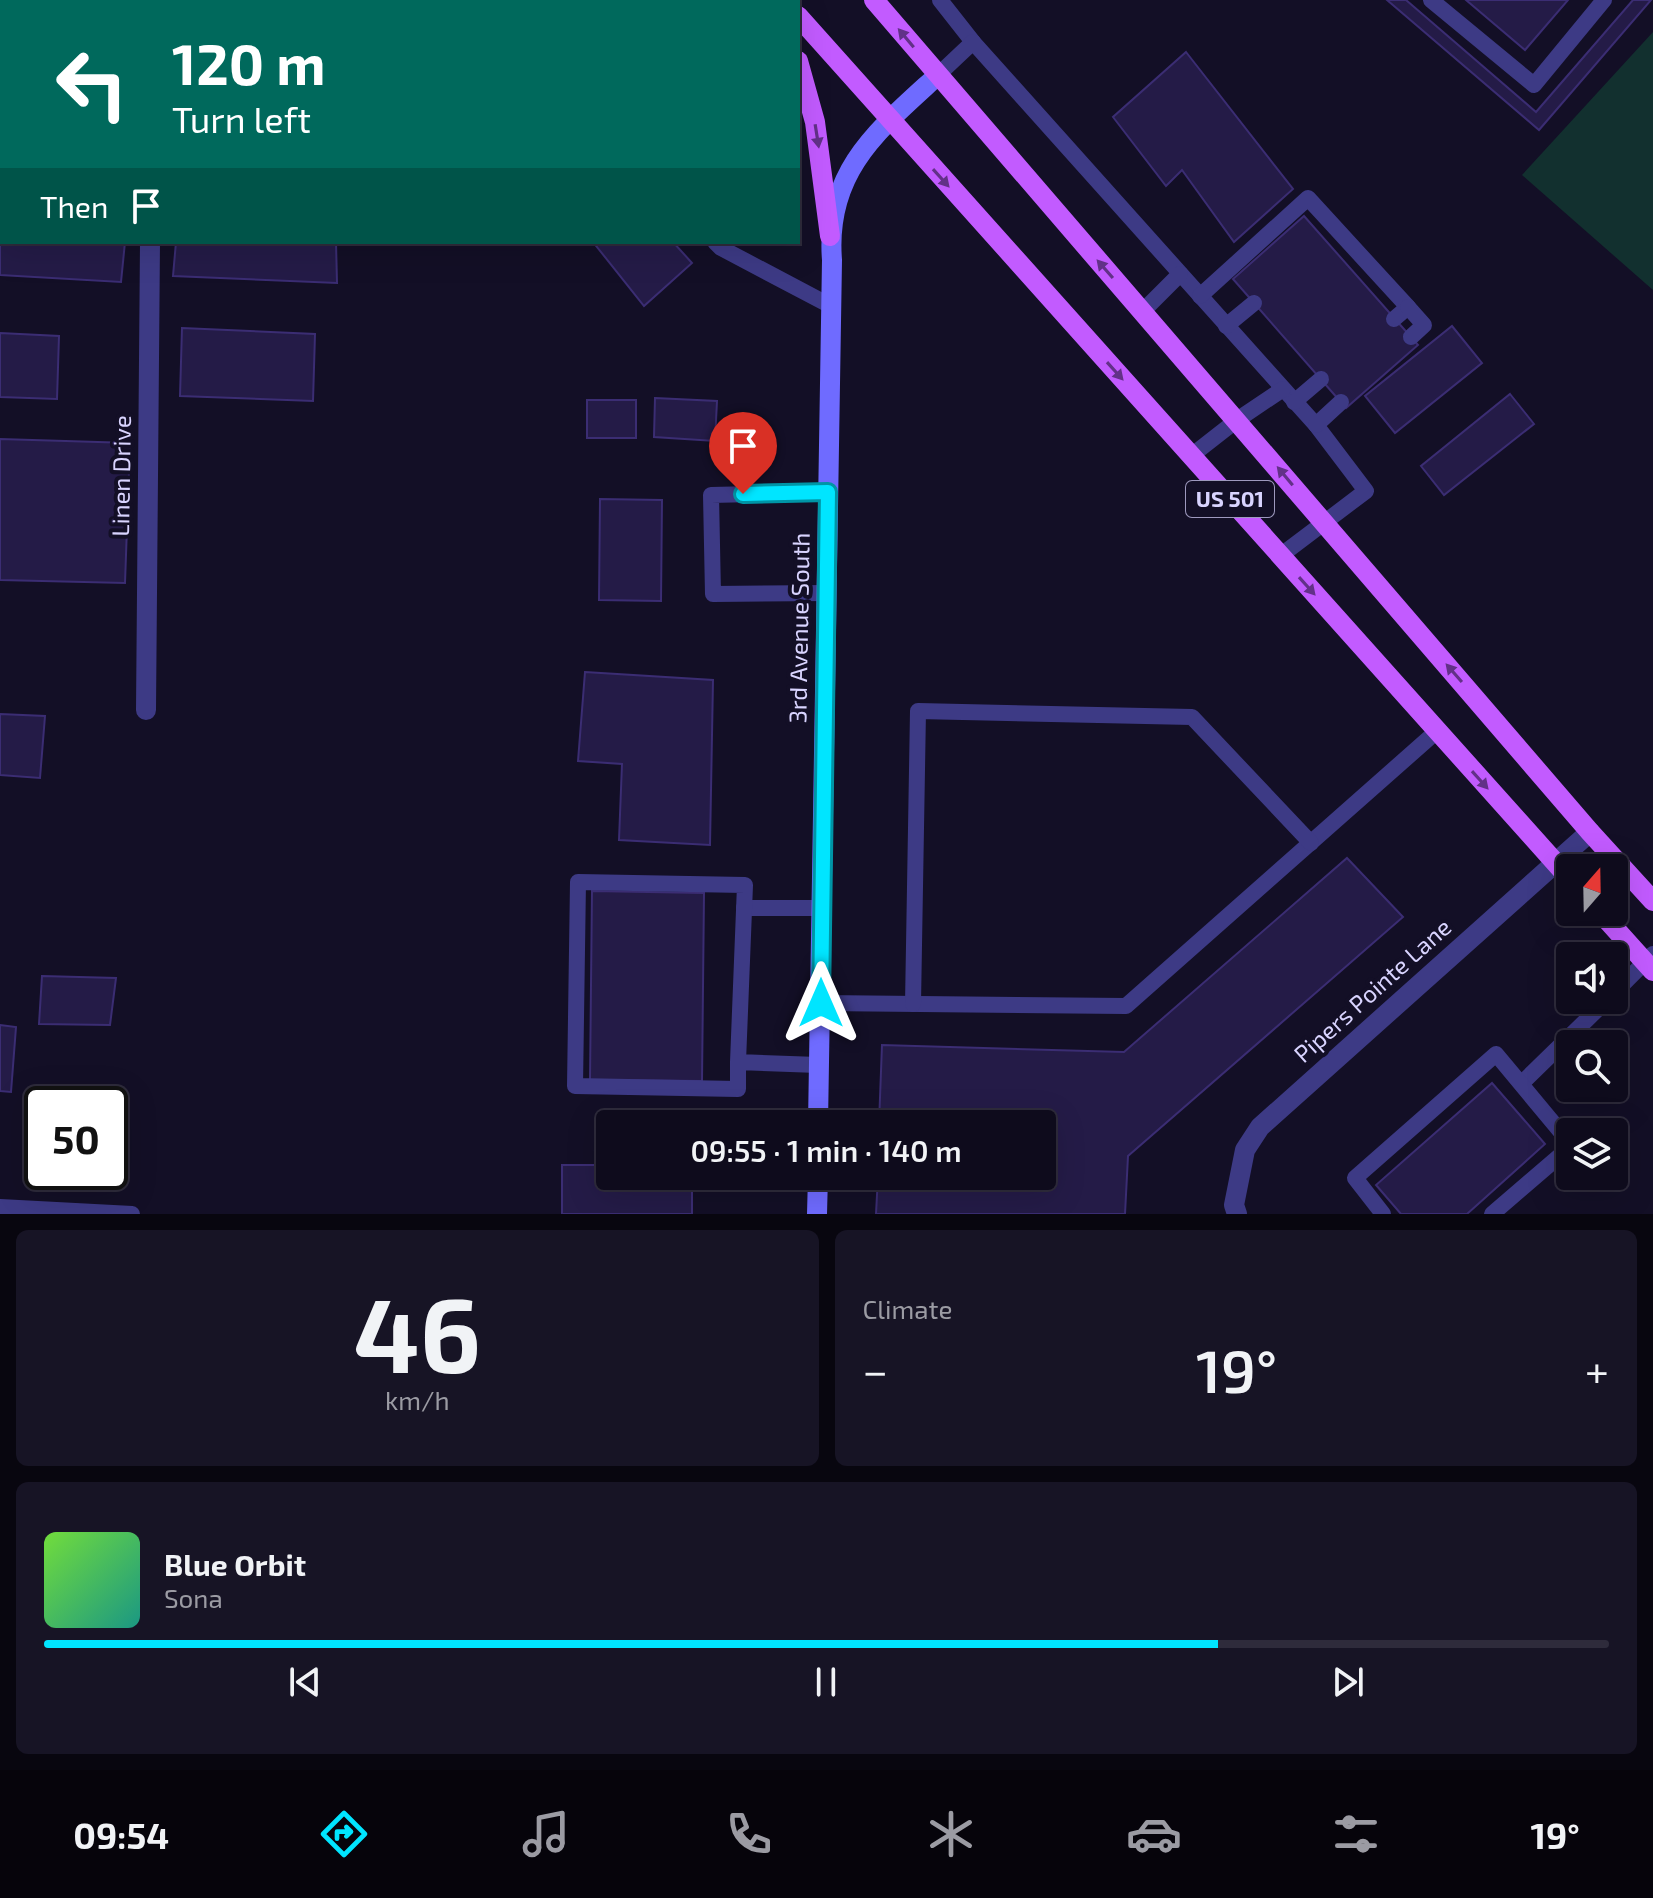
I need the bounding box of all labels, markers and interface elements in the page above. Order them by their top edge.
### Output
one-way arrow [898,28,915,48]
text: 120 m [172,29,326,96]
icon: left [40,32,144,136]
text: Turn left [172,97,311,140]
one-way arrow [812,124,824,149]
one-way arrow [931,169,949,188]
icon: arrive [124,184,168,228]
text: Then [40,188,108,224]
one-way arrow [1097,259,1114,279]
one-way arrow [1105,362,1123,381]
pin [709,412,777,494]
street label: Linen Drive [105,415,136,537]
icon: arrive [721,424,765,468]
one-way arrow [1277,466,1294,486]
road number: US 501 [1186,481,1274,517]
street label: 3rd Avenue South [782,532,815,724]
one-way arrow [1298,575,1315,595]
one-way arrow [1446,664,1463,684]
one-way arrow [1471,770,1489,789]
north arrow [1556,854,1628,926]
map controls [1556,854,1628,1190]
street label: Pipers Pointe Lane [1287,912,1457,1068]
button: sound [1556,942,1628,1014]
position arrow [779,961,863,1045]
button: search [1556,1030,1628,1102]
speed limit sign: 50 [24,1086,128,1190]
button: layers [1556,1118,1628,1190]
text: 09:55 · 1 min · 140 m [690,1132,962,1168]
text: 46 [353,1269,481,1394]
text: Climate [863,1293,952,1324]
text: 19° [1196,1333,1277,1405]
text: − [863,1343,888,1396]
text: + [1585,1343,1609,1396]
text: km/h [385,1384,450,1415]
text: Blue Orbit [164,1546,306,1582]
text: Sona [164,1582,223,1613]
icon: previous [283,1660,327,1704]
icon: pause [804,1660,848,1704]
icon: next [1326,1660,1370,1704]
icon: directions [316,1806,372,1862]
icon: music [518,1806,574,1862]
icon: phone [721,1806,777,1862]
icon: climate [923,1806,979,1862]
icon: car [1126,1806,1182,1862]
icon: filters [1328,1806,1384,1862]
text: 09:54 [73,1813,169,1856]
text: 19° [1531,1813,1580,1856]

